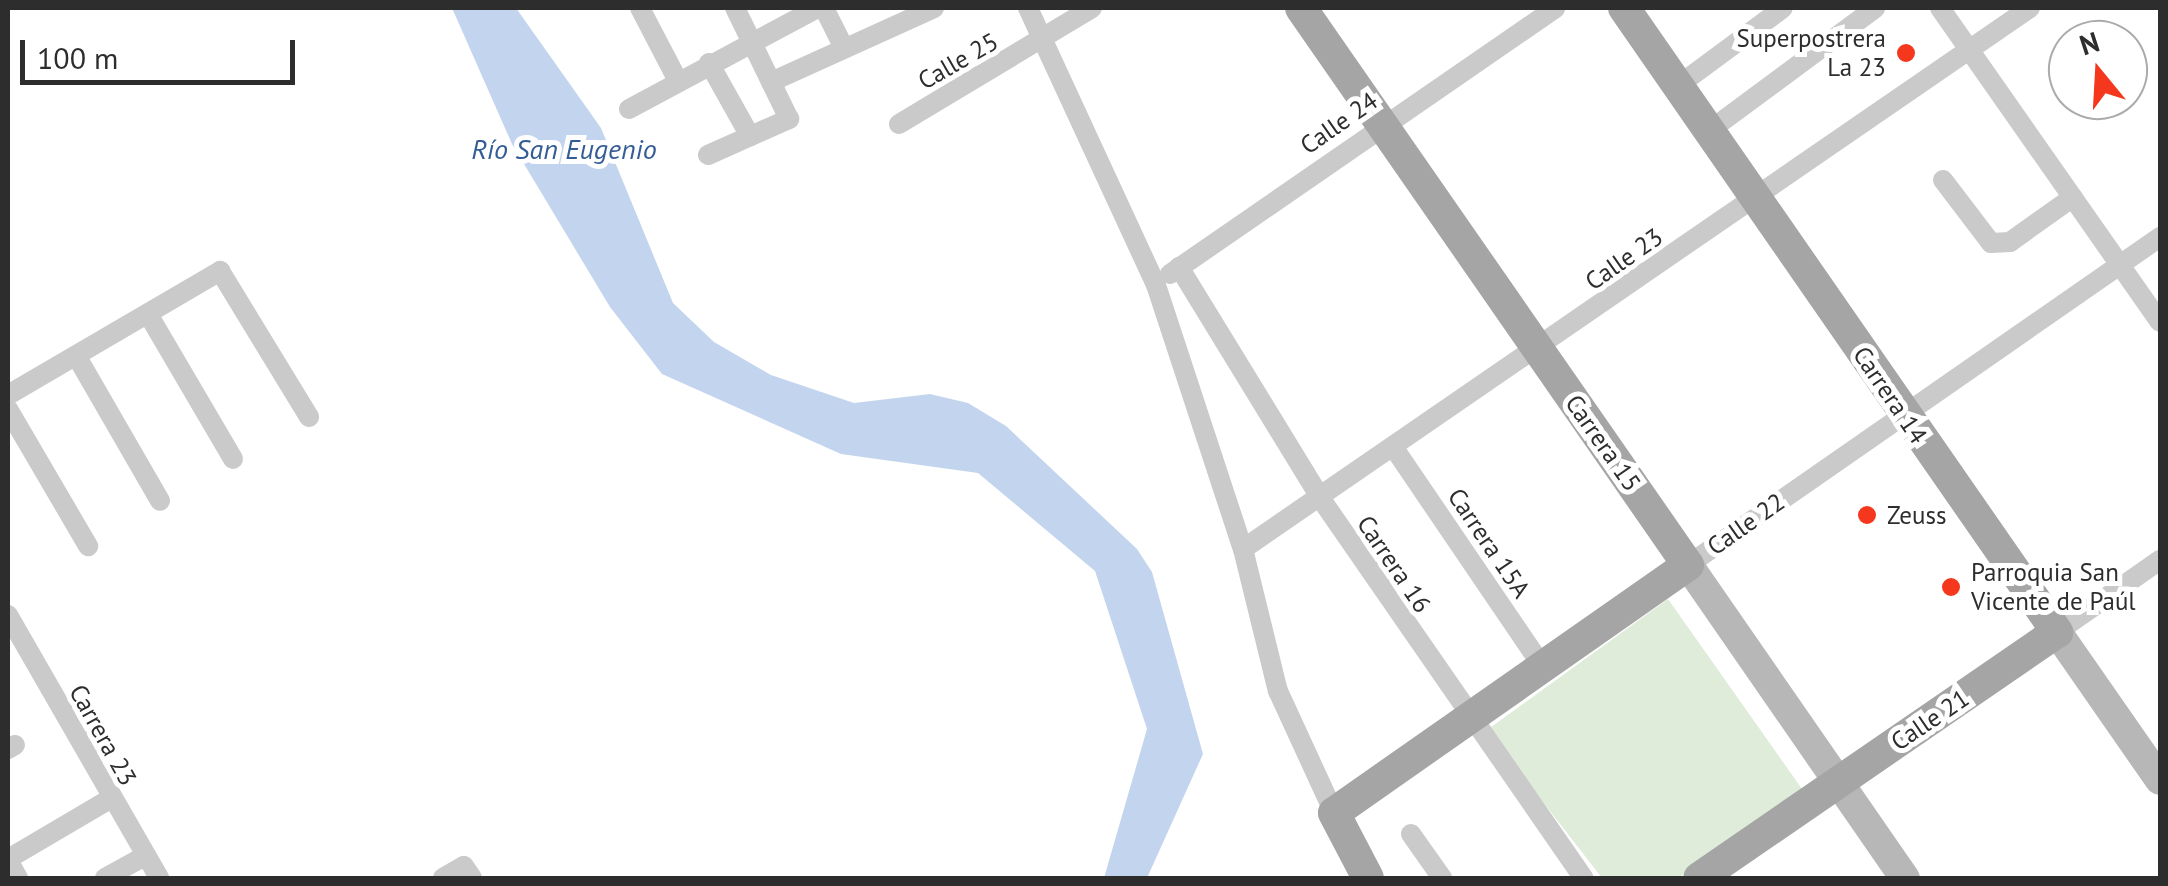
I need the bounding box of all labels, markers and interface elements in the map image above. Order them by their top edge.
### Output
scale bar [25,20,300,82]
north arrow [2048,20,2148,120]
text: N [2075,22,2104,63]
place label: Superpostrera La 23 [1737,24,1886,83]
street label: Calle 25 [913,26,1003,96]
text: 100 m [37,38,118,77]
marker: Superpostrera La 23 [1895,42,1917,64]
street label: Calle 24 [1295,86,1383,160]
water label: Río San Eugenio [471,132,657,166]
street label: Calle 23 [1580,222,1668,296]
street label: Carrera 14 [1847,341,1933,449]
street label: Carrera 15 [1559,389,1647,497]
street label: Carrera 15A [1442,483,1536,603]
street label: Calle 22 [1702,487,1790,561]
place label: Zeuss [1887,500,1947,530]
marker: Zeuss [1856,504,1878,526]
street label: Carrera 16 [1351,510,1437,618]
place label: Parroquia San Vicente de Paúl [1971,558,2136,617]
marker: Parroquia San Vicente de Paúl [1940,576,1962,598]
street label: Carrera 23 [63,679,143,791]
street label: Calle 21 [1885,683,1975,757]

